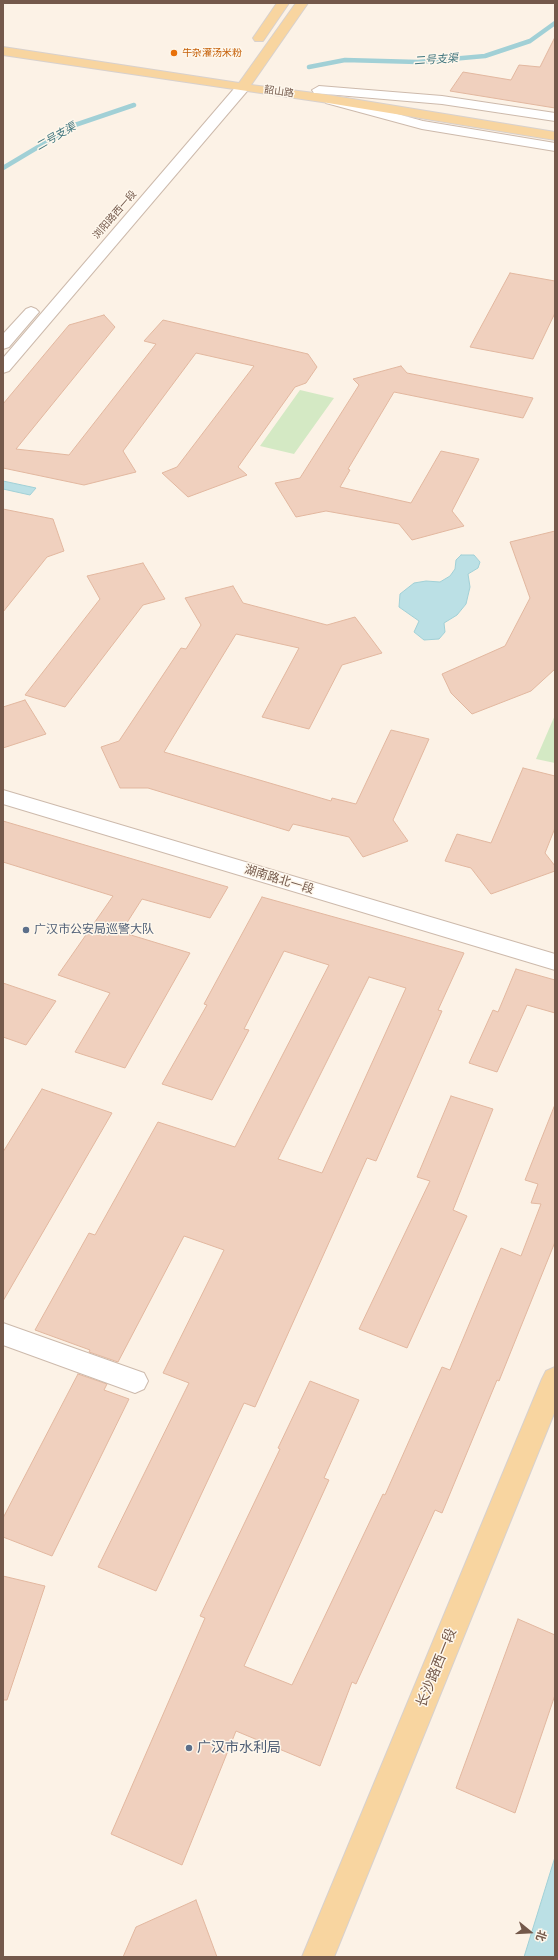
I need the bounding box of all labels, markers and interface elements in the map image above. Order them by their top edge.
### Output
place label: 牛杂灌汤米粉 [182,47,242,59]
marker: 牛杂灌汤米粉 [169,48,179,58]
water label: 二号支渠 [414,52,458,68]
street label: 韶山路 [263,84,295,100]
water label: 二号支渠 [34,120,78,154]
street label: 浏阳路西一段 [91,188,139,242]
street label: 湖南路北一段 [242,863,316,897]
place label: 广汉市公安局巡警大队 [34,923,154,937]
marker: 广汉市公安局巡警大队 [21,925,31,935]
street label: 长沙路西一段 [413,1626,461,1710]
place label: 广汉市水利局 [197,1740,281,1756]
marker: 广汉市水利局 [184,1743,194,1753]
north arrow [510,1912,550,1952]
text: 北 [533,1928,550,1943]

